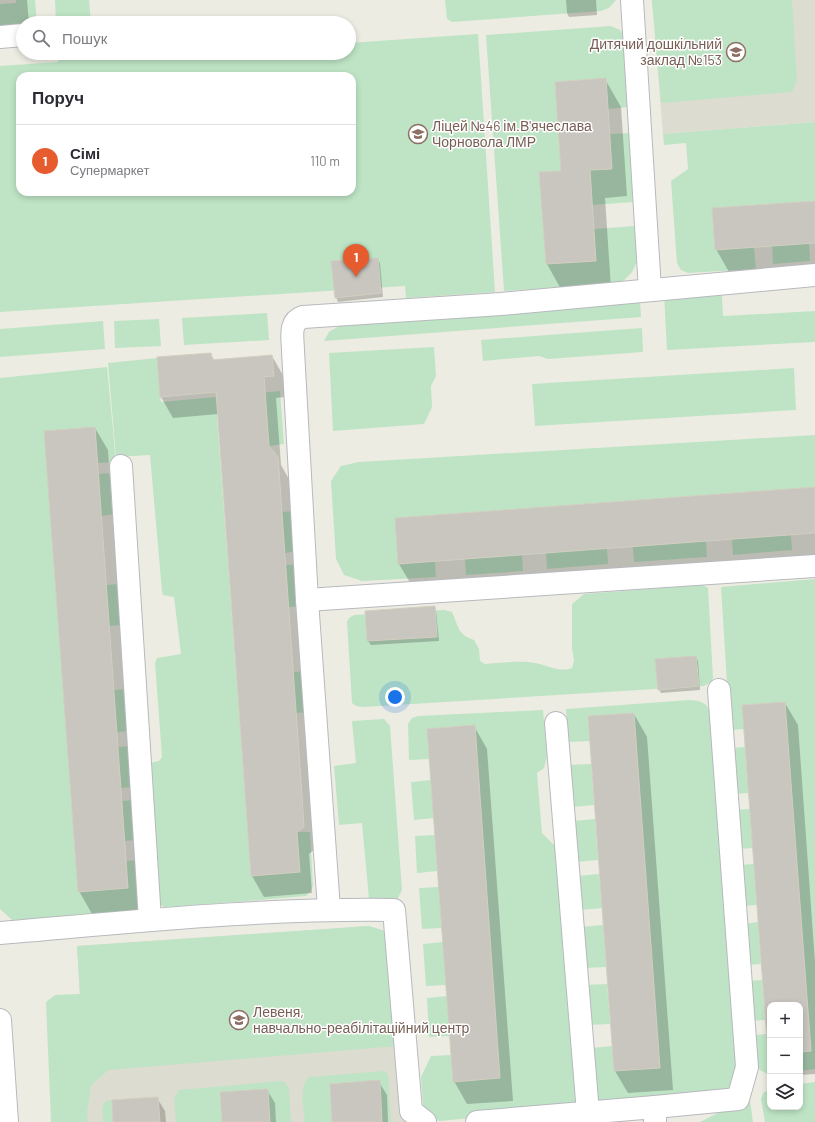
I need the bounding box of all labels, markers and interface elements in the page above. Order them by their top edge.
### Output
search box [16,16,356,60]
icon: search [30,27,52,49]
text: Пошук [62,29,107,47]
place label: Дитячий дошкільний заклад №153 [590,35,722,68]
school or university icon: Дитячий дошкільний заклад №153 [725,41,747,63]
text: Поруч [32,87,84,107]
place label: Ліцей №46 ім.В'ячеслава Чорновола ЛМР [432,117,592,150]
school or university icon: Ліцей №46 ім.В'ячеслава Чорновола ЛМР [407,123,429,145]
text: Сімі [70,144,100,162]
text: 1 [43,153,47,169]
text: 110 m [310,153,340,169]
text: Супермаркет [70,162,149,178]
pin: 1 [343,244,369,277]
your location [385,687,405,707]
map controls [767,1002,803,1110]
button: + [767,1002,803,1038]
place label: Левеня, навчально-реабілітаційний центр [253,1003,470,1036]
school or university icon: Левеня, навчально-реабілітаційний центр [228,1009,250,1031]
button: − [767,1038,803,1074]
button: layers [767,1074,803,1110]

